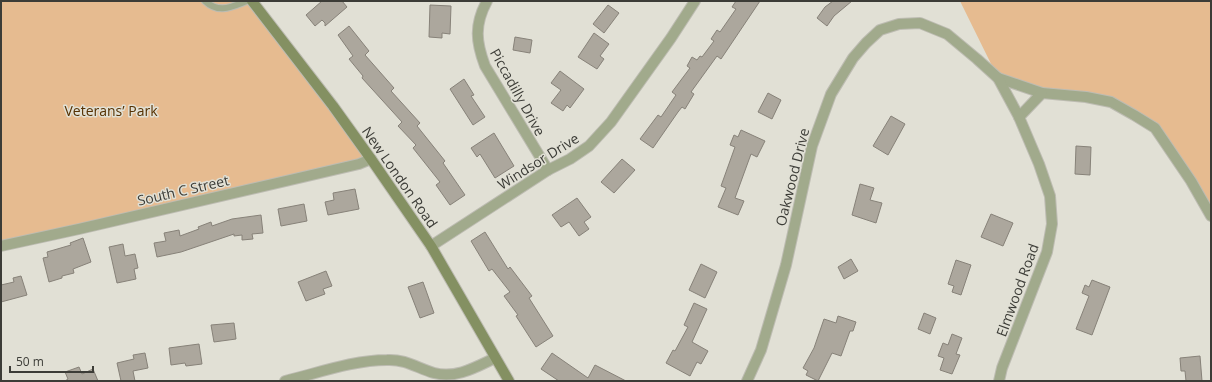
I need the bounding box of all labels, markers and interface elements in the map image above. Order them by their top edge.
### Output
street label: Piccadilly Drive [486,45,550,139]
park label: Veterans’ Park [64,101,158,120]
street label: New London Road [358,122,442,232]
street label: Oakwood Drive [771,126,813,228]
street label: Windsor Drive [494,128,582,194]
street label: South C Street [135,170,231,210]
street label: Elmwood Road [991,241,1043,339]
scale bar [10,348,93,374]
text: 50 m [16,353,44,370]

